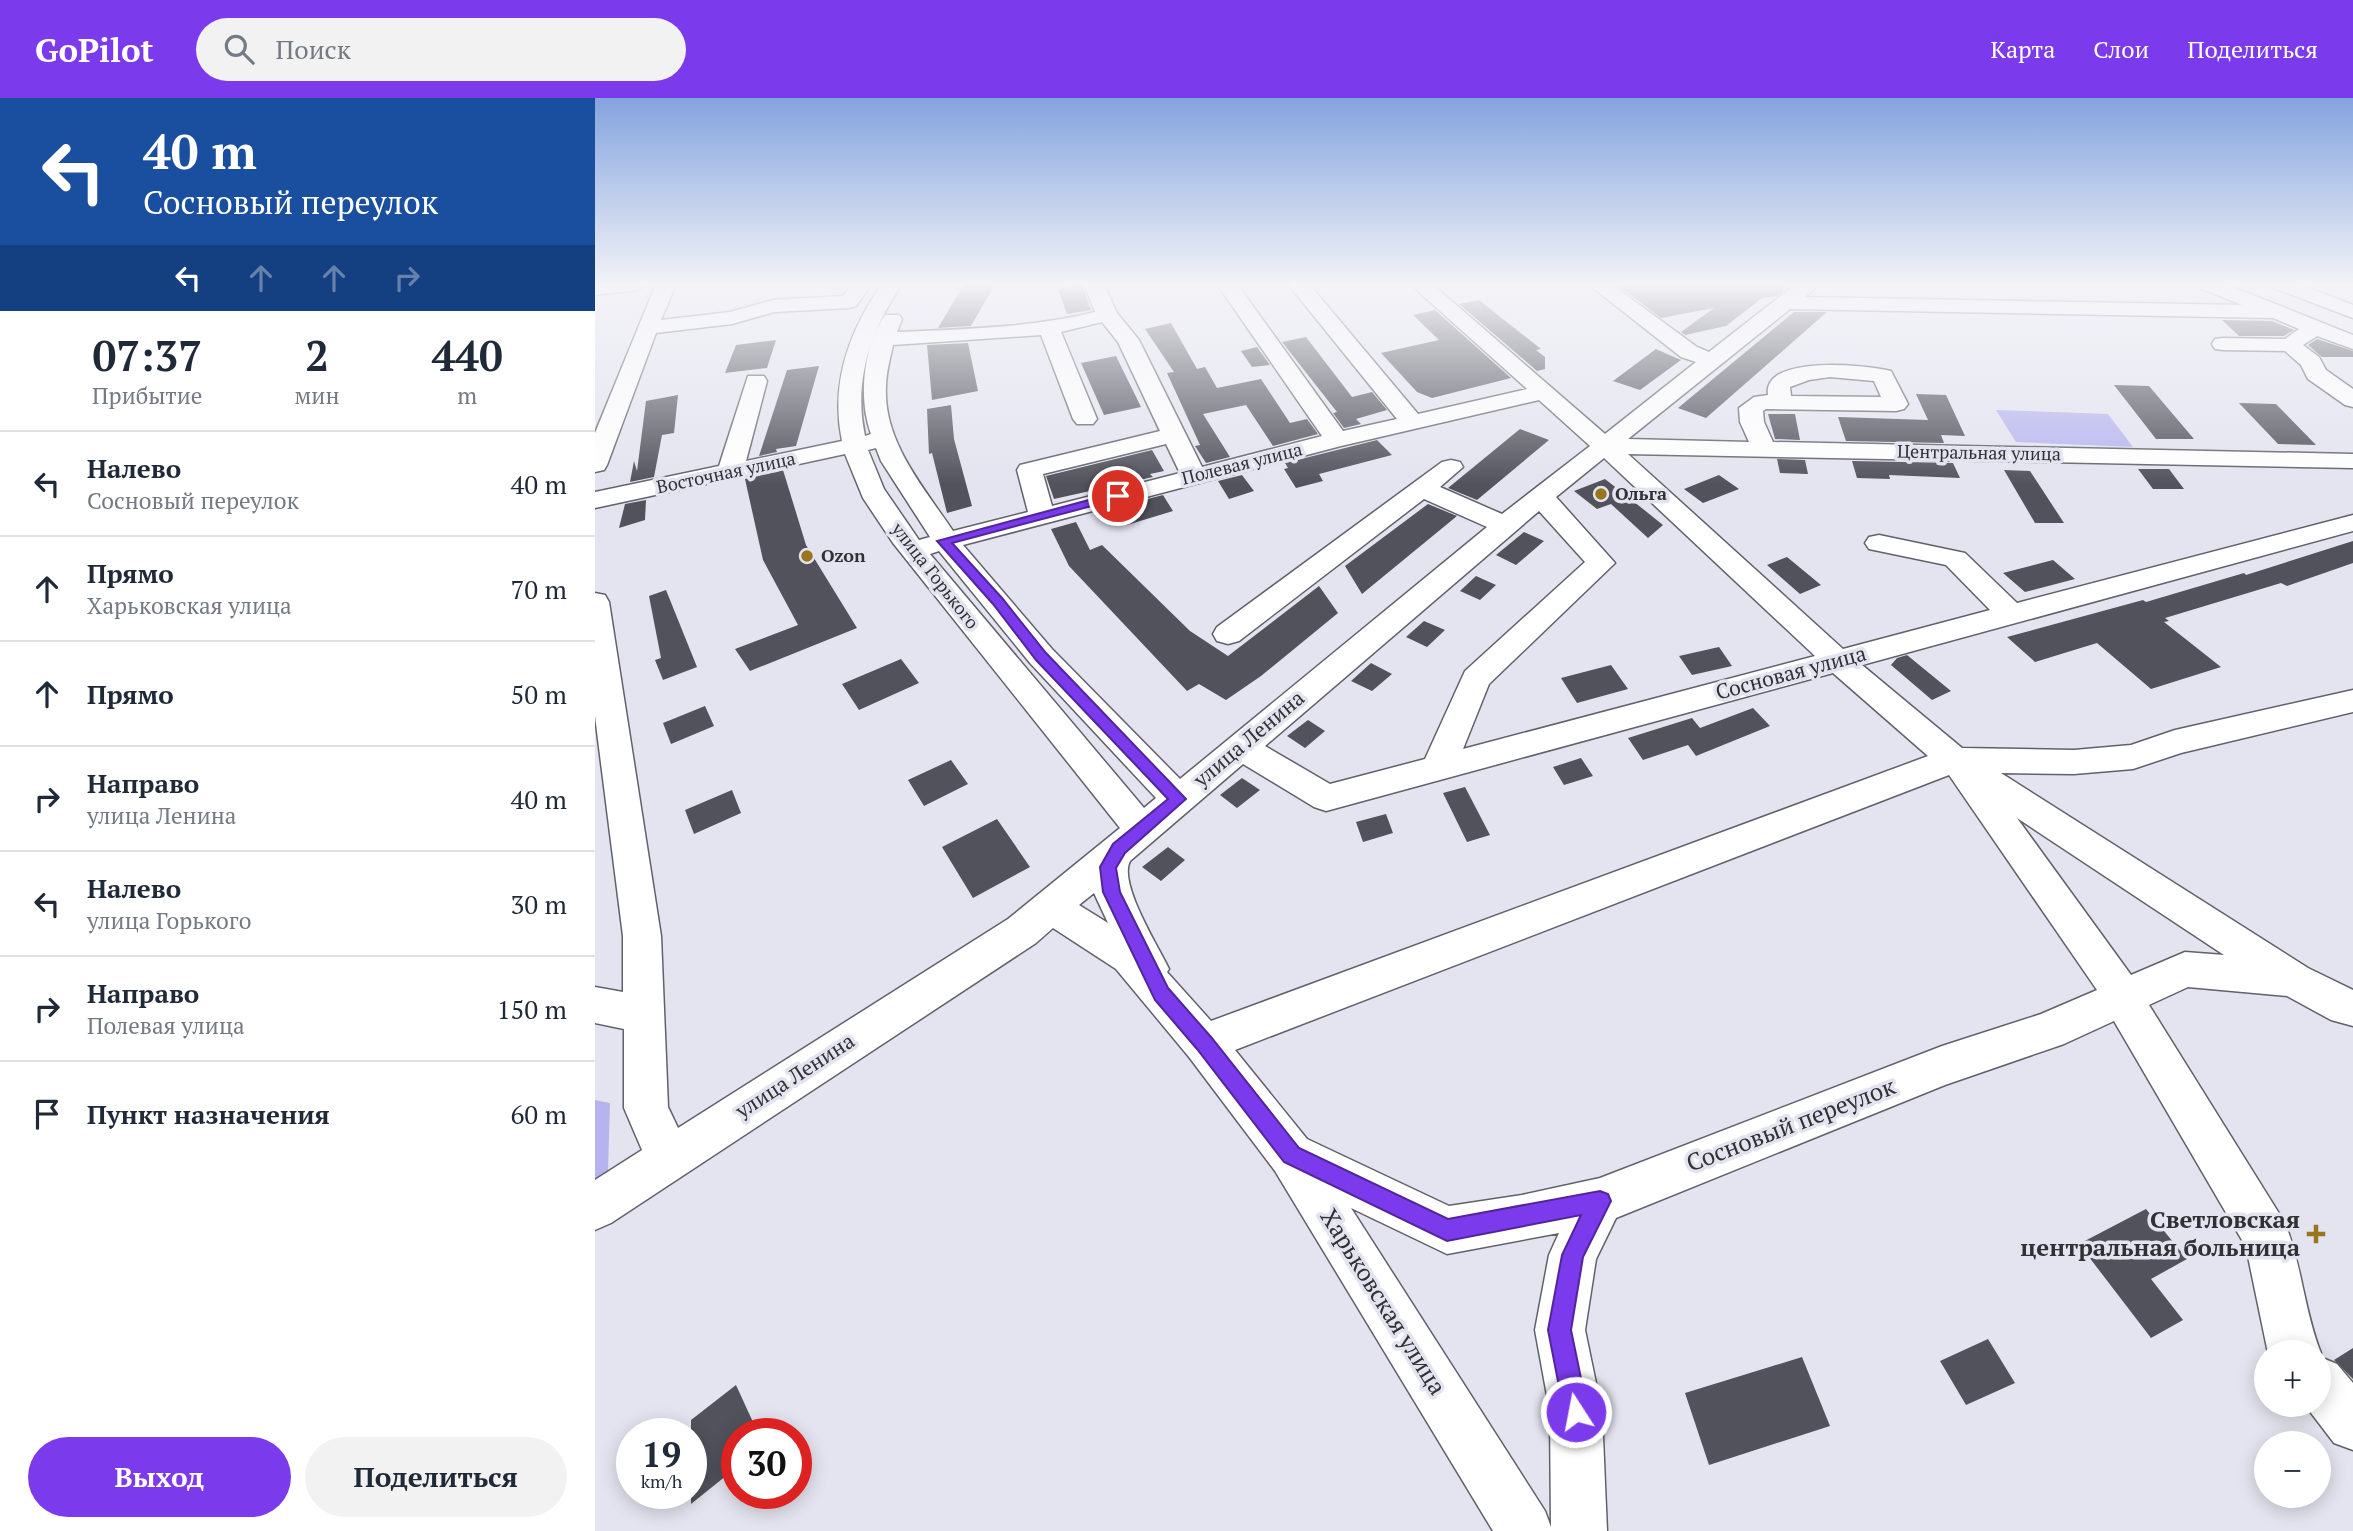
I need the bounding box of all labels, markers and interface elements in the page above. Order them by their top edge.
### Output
search box [196,18,686,81]
text: GoPilot [35,28,154,71]
icon: search [220,30,258,68]
text: Поиск [276,32,351,66]
text: Карта [1990,33,2055,65]
text: Слои [2093,33,2149,65]
text: Поделиться [2187,33,2318,65]
text: 40 m [143,118,257,183]
icon: left [28,126,119,217]
text: Сосновый переулок [143,181,438,223]
icon: left [169,259,207,297]
icon: ahead [242,259,280,297]
icon: ahead [315,259,353,297]
icon: right [388,259,426,297]
text: 07:37 [93,327,202,383]
text: 2 [305,327,329,383]
text: 440 [432,327,503,383]
text: Прибытие [92,380,202,411]
text: мин [294,380,340,411]
text: m [457,380,477,411]
street label: Полевая улица [1179,436,1305,490]
street label: Центральная улица [1897,439,2061,465]
street label: Восточная улица [654,446,797,498]
text: Налево [87,451,181,485]
icon: left [28,465,66,503]
pin [1088,466,1148,526]
text: 40 m [511,467,567,501]
icon: arrive [1099,477,1137,515]
place label: Ольга [1615,481,1667,505]
text: Сосновый переулок [87,485,299,516]
marker: Ольга [1593,486,1609,502]
street label: улица Горького [886,516,985,634]
place label: Ozon [821,543,866,567]
marker: Ozon [799,548,815,564]
text: Прямо [87,556,174,590]
icon: ahead [28,570,66,608]
text: 70 m [511,572,567,606]
text: Харьковская улица [87,590,292,621]
street label: Сосновая улица [1712,638,1869,706]
icon: ahead [28,675,66,713]
text: Прямо [87,677,174,711]
text: 50 m [511,677,567,711]
street label: улица Ленина [1186,683,1310,793]
text: Направо [87,766,199,800]
icon: right [28,780,66,818]
text: 40 m [511,782,567,816]
text: улица Ленина [87,800,236,831]
text: Налево [87,871,181,905]
icon: left [28,885,66,923]
text: 30 m [511,887,567,921]
text: улица Горького [87,905,251,936]
text: Направо [87,976,199,1010]
icon: right [28,990,66,1028]
text: 150 m [497,992,567,1026]
text: Полевая улица [87,1010,245,1041]
street label: улица Ленина [729,1026,860,1125]
street label: Сосновый переулок [1682,1069,1900,1179]
icon: arrive [28,1095,66,1133]
text: Пункт назначения [87,1097,330,1131]
text: 60 m [511,1097,567,1131]
street label: Харьковская улица [1314,1202,1454,1401]
place label: Светловская центральная больница [2020,1203,2301,1263]
marker: Светловская центральная больница [2306,1224,2326,1244]
map controls [2254,1340,2331,1508]
button: + [2254,1340,2331,1417]
position arrow [1539,1375,1613,1449]
speed limit sign: 30 [721,1418,812,1509]
text: 19 [642,1431,681,1477]
button: − [2254,1431,2331,1508]
button: Выход [28,1437,291,1517]
button: Поделиться [305,1437,567,1517]
text: km/h [641,1469,682,1493]

